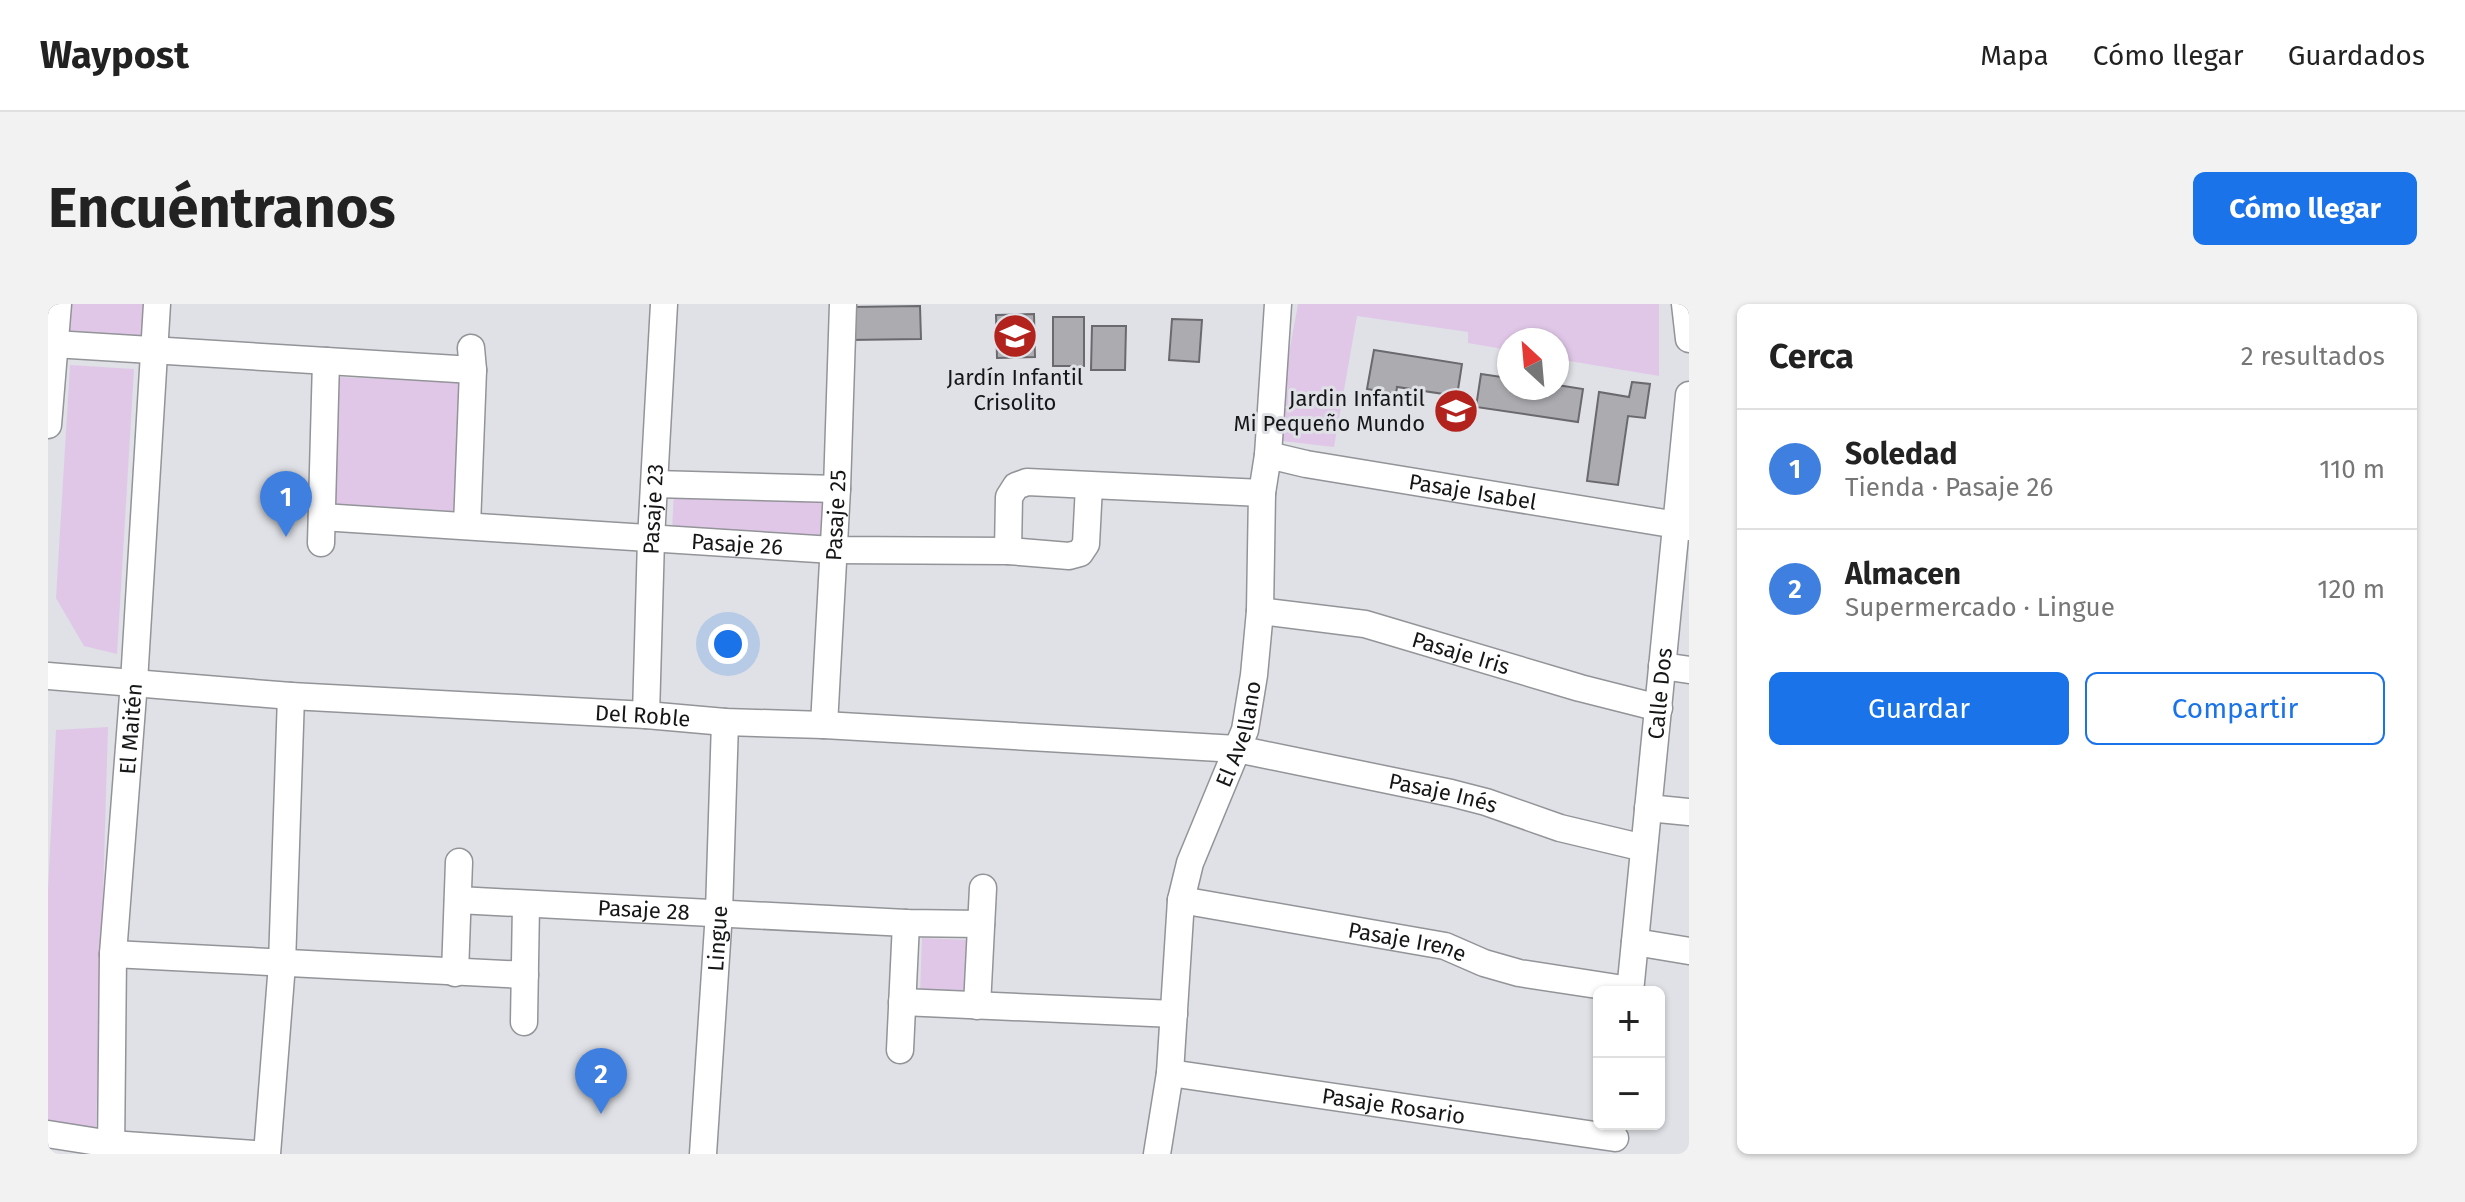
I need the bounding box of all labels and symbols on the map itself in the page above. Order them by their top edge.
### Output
school or university icon: Jardín Infantil Crisolito [991,312,1039,360]
north arrow [1497,328,1569,400]
place label: Jardín Infantil Crisolito [947,364,1083,416]
place label: Jardin Infantil Mi Pequeño Mundo [1233,385,1425,437]
school or university icon: Jardin Infantil Mi Pequeño Mundo [1432,387,1480,435]
street label: Pasaje 23 [638,463,669,555]
street label: Pasaje Isabel [1407,468,1539,516]
street label: Pasaje 25 [820,469,852,562]
pin: 1 [260,471,312,537]
street label: Pasaje 26 [690,528,784,561]
your location [708,624,748,664]
street label: Pasaje Iris [1409,626,1513,680]
street label: Calle Dos [1642,646,1678,741]
street label: El Avellano [1210,679,1267,791]
street label: El Maitén [114,682,148,776]
street label: Del Roble [594,699,692,733]
street label: Pasaje Inés [1386,768,1501,819]
street label: Pasaje 28 [597,894,690,926]
street label: Lingue [702,905,733,972]
street label: Pasaje Irene [1346,916,1471,968]
pin: 2 [575,1048,627,1114]
street label: Pasaje Rosario [1320,1082,1467,1130]

